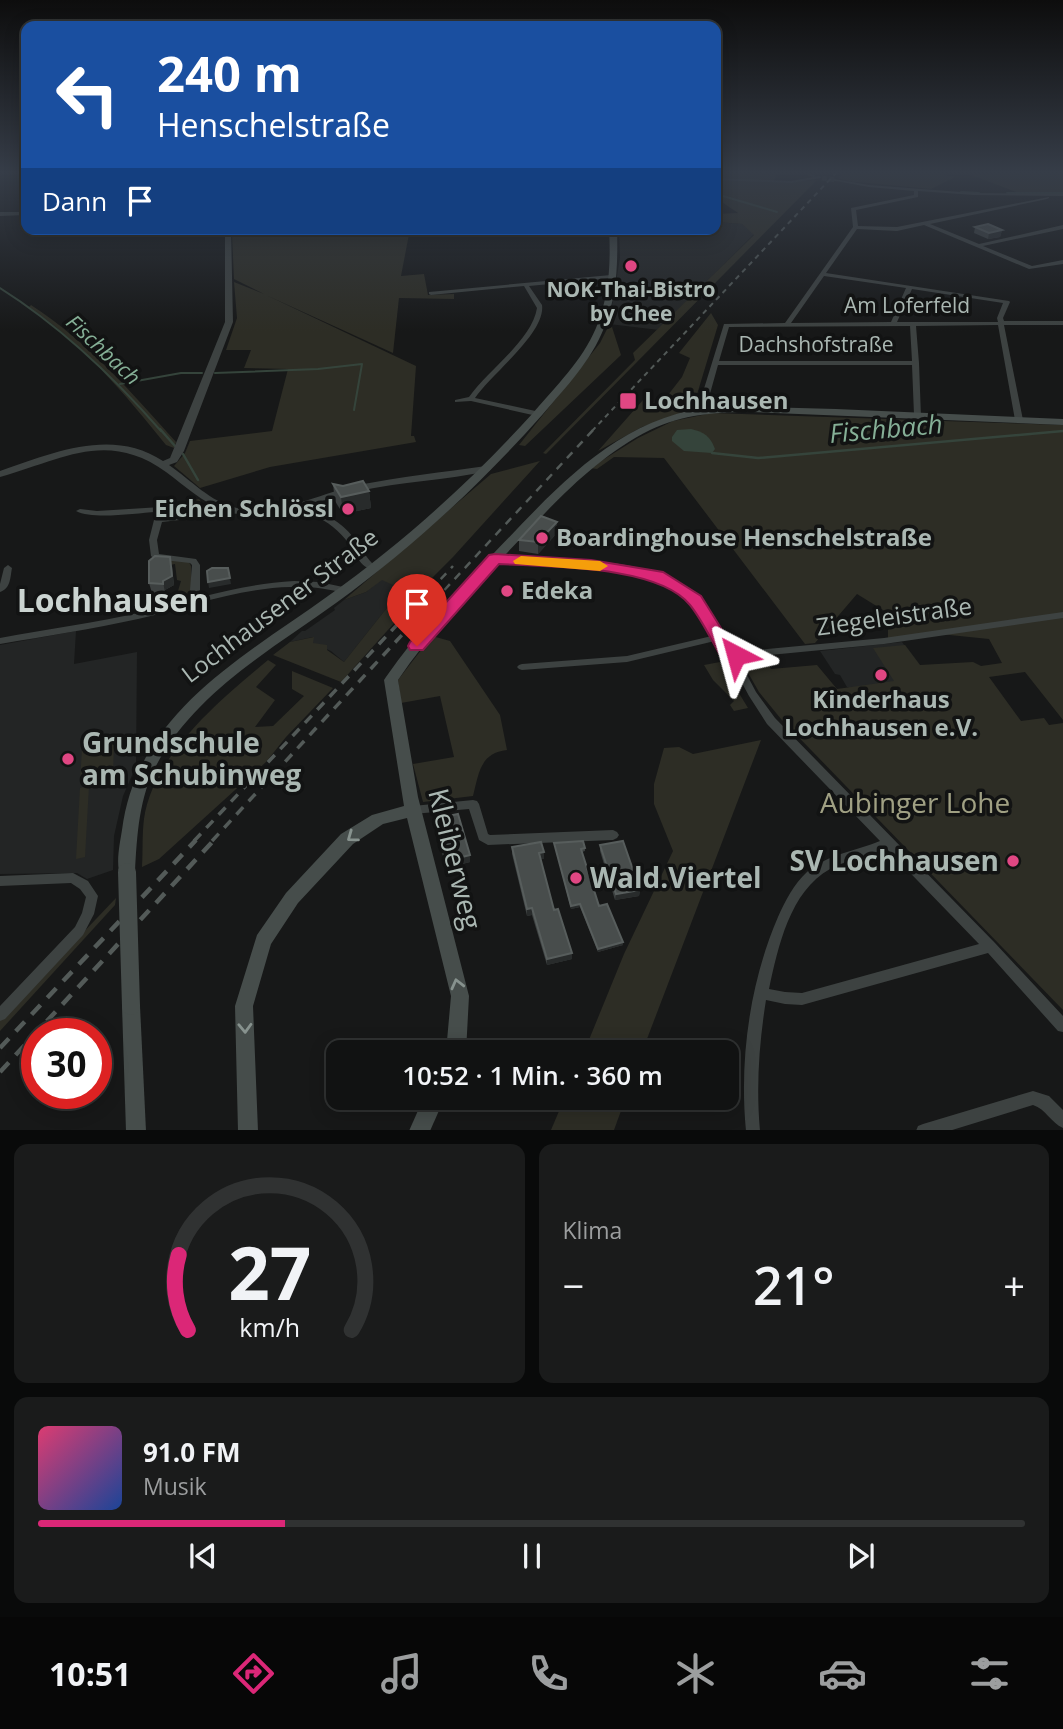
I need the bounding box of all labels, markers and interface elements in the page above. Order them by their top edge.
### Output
text: 240 m [157,40,302,106]
icon: left [42,49,133,140]
text: Henschelstraße [157,103,390,146]
icon: arrive [121,182,159,220]
text: Dann [42,183,107,219]
marker: NOK-Thai-Bistro by Chee [623,258,639,274]
place label: NOK-Thai-Bistro by Chee [547,275,715,327]
street label: Am Loferfeld [844,291,970,319]
water label: Fischbach [61,308,147,391]
street label: Dachshofstraße [738,330,894,358]
place label: Lochhausen [644,383,788,416]
marker: Lochhausen [618,391,638,411]
water label: Fischbach [828,405,944,451]
place label: Eichen Schlössl [154,491,334,524]
marker: Eichen Schlössl [340,501,356,517]
street label: Lochhausener Straße [174,520,384,690]
place label: Boardinghouse Henschelstraße [556,520,932,553]
marker: Boardinghouse Henschelstraße [534,530,550,546]
place label: Edeka [521,573,593,606]
pin [387,574,447,646]
district label: Lochhausen [17,578,209,621]
marker: Edeka [499,583,515,599]
icon: arrive [398,585,436,623]
street label: Ziegeleistraße [814,588,974,643]
position arrow [699,618,773,692]
marker: Kinderhaus Lochhausen e.V. [873,667,889,683]
place label: Kinderhaus Lochhausen e.V. [784,682,978,743]
place label: Grundschule am Schubinweg [82,723,301,793]
marker: Grundschule am Schubinweg [60,751,76,767]
park label: Aubinger Lohe [820,783,1010,821]
street label: Kleiberweg [420,784,492,933]
one-way arrow [347,829,359,841]
place label: SV Lochhausen [790,841,999,879]
marker: SV Lochhausen [1005,853,1021,869]
place label: Wald.Viertel [590,858,761,896]
marker: Wald.Viertel [568,870,584,886]
one-way arrow [451,978,465,990]
speed limit sign: 30 [21,1018,112,1109]
one-way arrow [237,1023,252,1034]
text: 10:52 · 1 Min. · 360 m [402,1057,663,1093]
text: Klima [563,1214,622,1246]
text: 27 [228,1222,311,1321]
text: 21° [753,1249,835,1320]
text: − [563,1259,584,1311]
text: + [1003,1259,1025,1311]
text: km/h [239,1309,300,1343]
text: 91.0 FM [143,1434,241,1470]
text: Musik [143,1470,207,1502]
icon: previous [184,1537,222,1575]
icon: pause [513,1537,551,1575]
icon: next [842,1537,880,1575]
icon: directions [229,1649,278,1698]
icon: music [377,1649,426,1698]
icon: phone [524,1649,573,1698]
icon: climate [671,1649,720,1698]
icon: car [818,1649,867,1698]
icon: filters [965,1649,1014,1698]
text: 10:51 [49,1652,131,1695]

